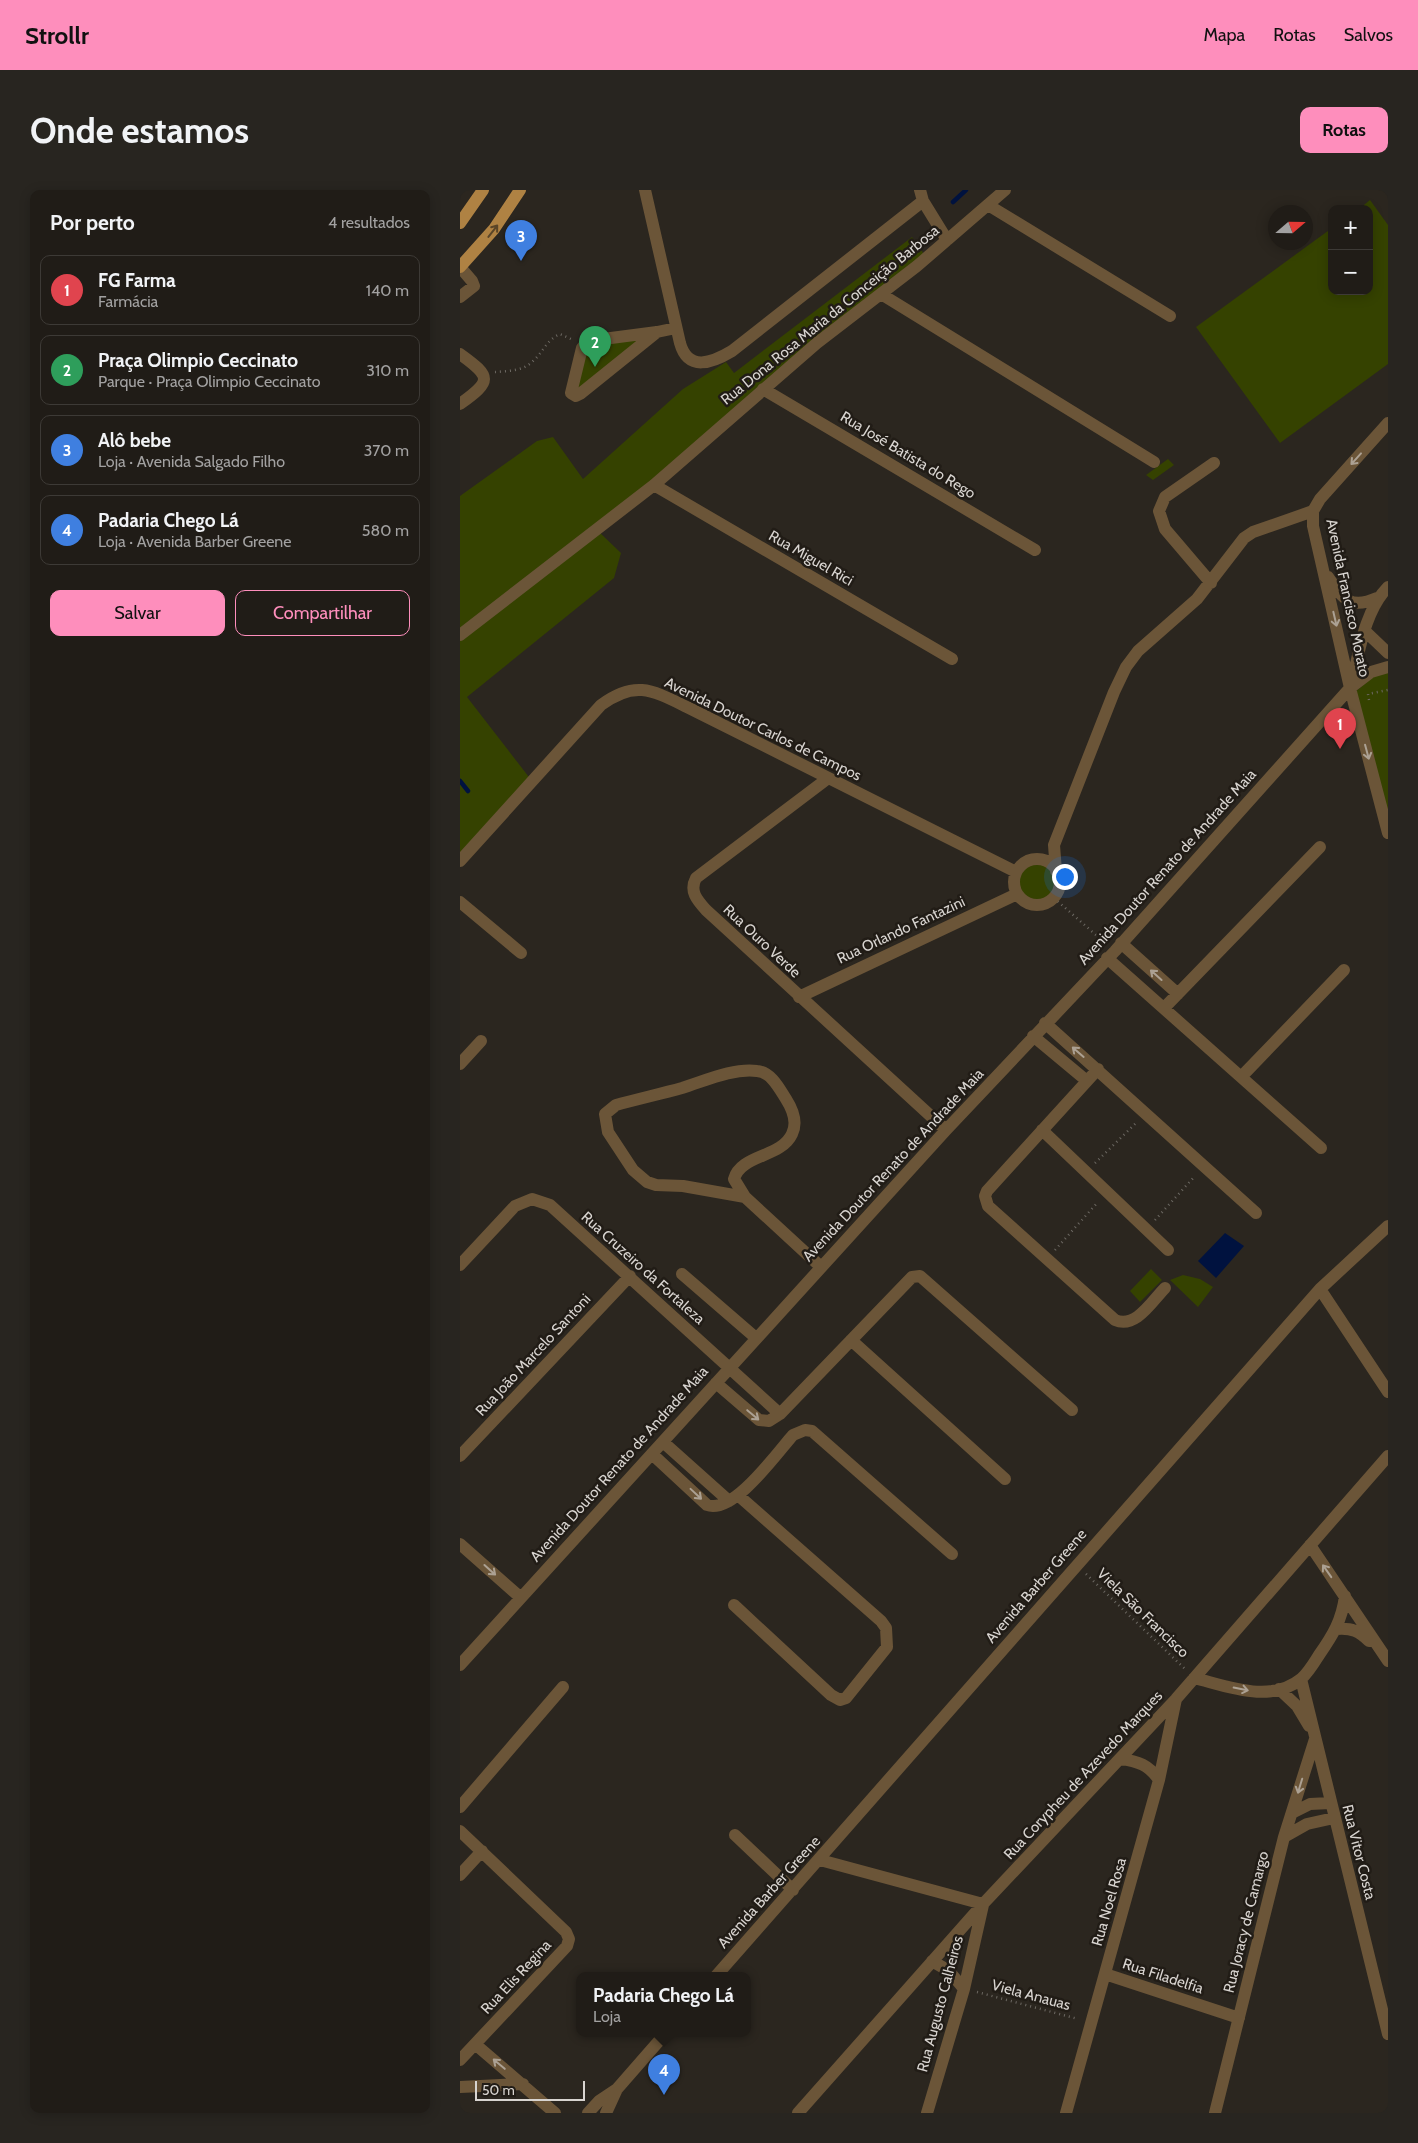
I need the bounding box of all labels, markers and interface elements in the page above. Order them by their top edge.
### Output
text: Strollr [25,21,89,50]
text: Mapa [1203,24,1245,46]
text: Rotas [1273,24,1316,46]
text: Salvos [1344,24,1393,46]
button: Rotas [1300,107,1388,153]
text: Onde estamos [30,109,249,152]
north arrow [1268,205,1313,250]
map controls [1328,205,1373,295]
button: + [1328,205,1373,250]
text: Por perto [50,210,135,235]
text: 4 resultados [328,213,410,232]
pin: 3 [505,220,537,261]
street label: Rua Dona Rosa Maria da Conceição Barbosa [717,221,943,409]
one-way arrow [487,225,498,238]
button: − [1328,250,1373,295]
text: FG Farma [98,269,176,292]
text: 1 [64,281,70,300]
text: 140 m [366,281,409,300]
text: Farmácia [98,292,158,311]
pin: 2 [579,326,611,367]
text: Praça Olimpio Ceccinato [98,349,298,372]
text: 2 [63,361,71,380]
text: 310 m [366,361,409,380]
text: Parque · Praça Olimpio Ceccinato [98,372,321,391]
street label: Rua José Batista do Rego [837,407,979,503]
text: Alô bebe [98,429,171,452]
text: 3 [63,441,71,460]
text: 370 m [364,441,409,460]
text: Loja · Avenida Salgado Filho [98,452,285,471]
one-way arrow [1350,453,1361,466]
text: Padaria Chego Lá [98,509,239,532]
street label: Avenida Francisco Morato [1322,517,1374,679]
text: 4 [62,521,72,540]
text: 580 m [362,521,409,540]
street label: Rua Miguel Rici [766,527,856,589]
text: Loja · Avenida Barber Greene [98,532,292,551]
button: Salvar [50,590,225,636]
button: Compartilhar [235,590,410,636]
one-way arrow [1331,610,1340,626]
street label: Avenida Doutor Carlos de Campos [662,673,864,785]
pin: 1 [1324,708,1356,749]
one-way arrow [1363,744,1372,760]
street label: Avenida Doutor Renato de Andrade Maia [1074,765,1260,969]
your location [1052,864,1078,890]
street label: Rua Orlando Fantazini [834,892,968,968]
street label: Rua Ouro Verde [720,901,805,982]
one-way arrow [1150,969,1163,981]
one-way arrow [1071,1046,1084,1058]
street label: Avenida Doutor Renato de Andrade Maia [799,1064,988,1265]
street label: Rua Cruzeiro da Fortaleza [578,1208,709,1329]
street label: Rua João Marcelo Santoni [472,1290,594,1420]
street label: Avenida Doutor Renato de Andrade Maia [526,1362,712,1566]
one-way arrow [747,1409,760,1421]
one-way arrow [690,1488,702,1500]
street label: Avenida Barber Greene [982,1525,1091,1647]
one-way arrow [1322,1564,1333,1578]
one-way arrow [483,1565,496,1576]
street label: Viela São Francisco [1093,1565,1193,1661]
one-way arrow [1233,1685,1249,1694]
street label: Rua Corypheu de Azevedo Marques [1000,1687,1166,1863]
one-way arrow [1295,1778,1305,1794]
street label: Rua Vitor Costa [1338,1803,1380,1902]
street label: Avenida Barber Greene [714,1832,824,1952]
street label: Rua Joracy de Camargo [1220,1849,1272,1995]
street label: Rua Noel Rosa [1088,1855,1130,1948]
street label: Rua Augusto Calheiros [913,1934,967,2074]
street label: Rua Elis Regina [477,1936,555,2018]
street label: Rua Filadelfia [1120,1954,1206,1998]
popup [576,1972,751,2037]
street label: Viela Anauas [990,1976,1072,2014]
text: Padaria Chego Lá [593,1984,734,2007]
text: Loja [593,2007,621,2026]
pin: 4 [648,2054,680,2095]
one-way arrow [492,2058,505,2070]
scale bar [475,2078,585,2101]
text: 50 m [482,2081,515,2099]

